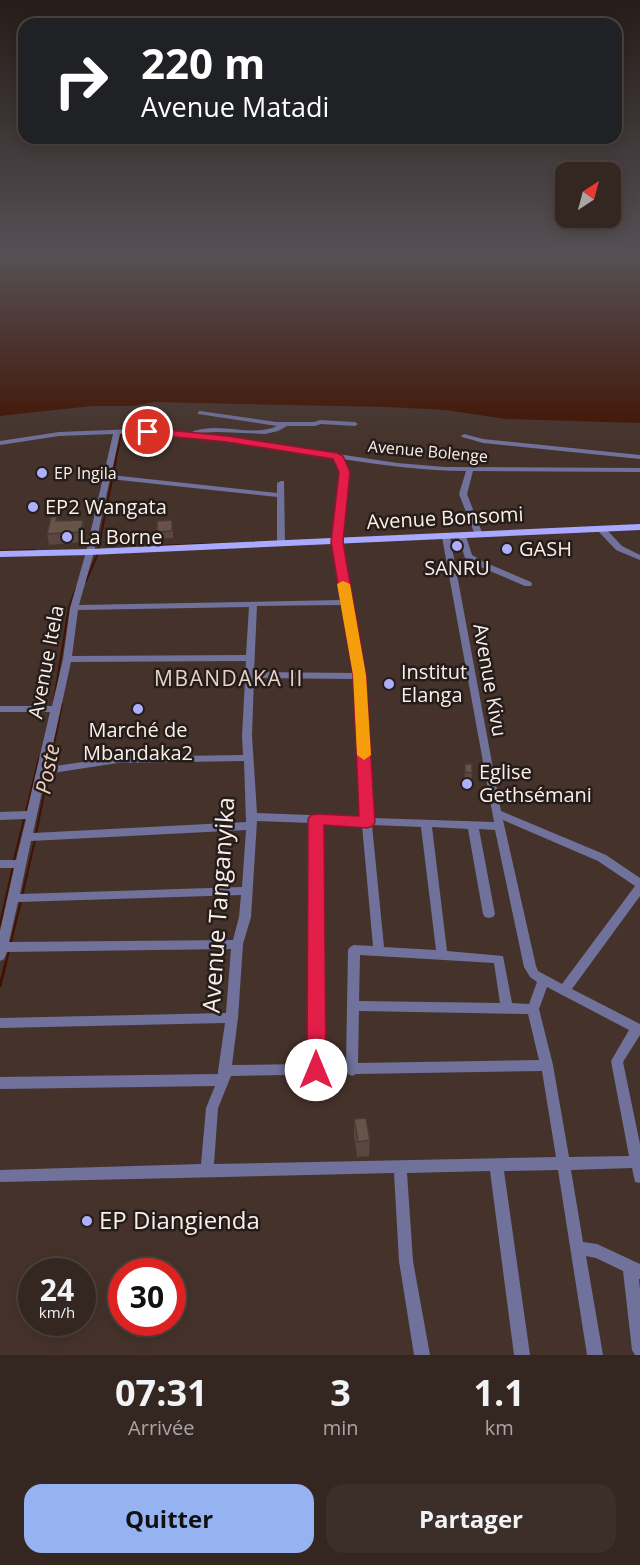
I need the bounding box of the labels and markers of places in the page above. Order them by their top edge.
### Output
pin [122,406,173,457]
place label: EP Ingila [54,462,117,484]
marker: EP Ingila [35,466,49,480]
place label: EP2 Wangata [45,493,167,520]
marker: EP2 Wangata [26,500,40,514]
place label: La Borne [79,523,162,550]
marker: La Borne [60,530,74,544]
place label: GASH [519,535,572,562]
marker: SANRU [450,539,464,553]
marker: GASH [500,542,514,556]
place label: SANRU [424,554,490,581]
place label: Institut Elanga [401,658,467,708]
marker: Institut Elanga [382,677,396,691]
marker: Marché de Mbandaka2 [131,702,145,716]
place label: Marché de Mbandaka2 [83,716,193,766]
place label: Eglise Gethsémani [479,758,592,808]
marker: Eglise Gethsémani [460,777,474,791]
place label: EP Diangienda [99,1203,260,1236]
marker: EP Diangienda [80,1214,94,1228]

